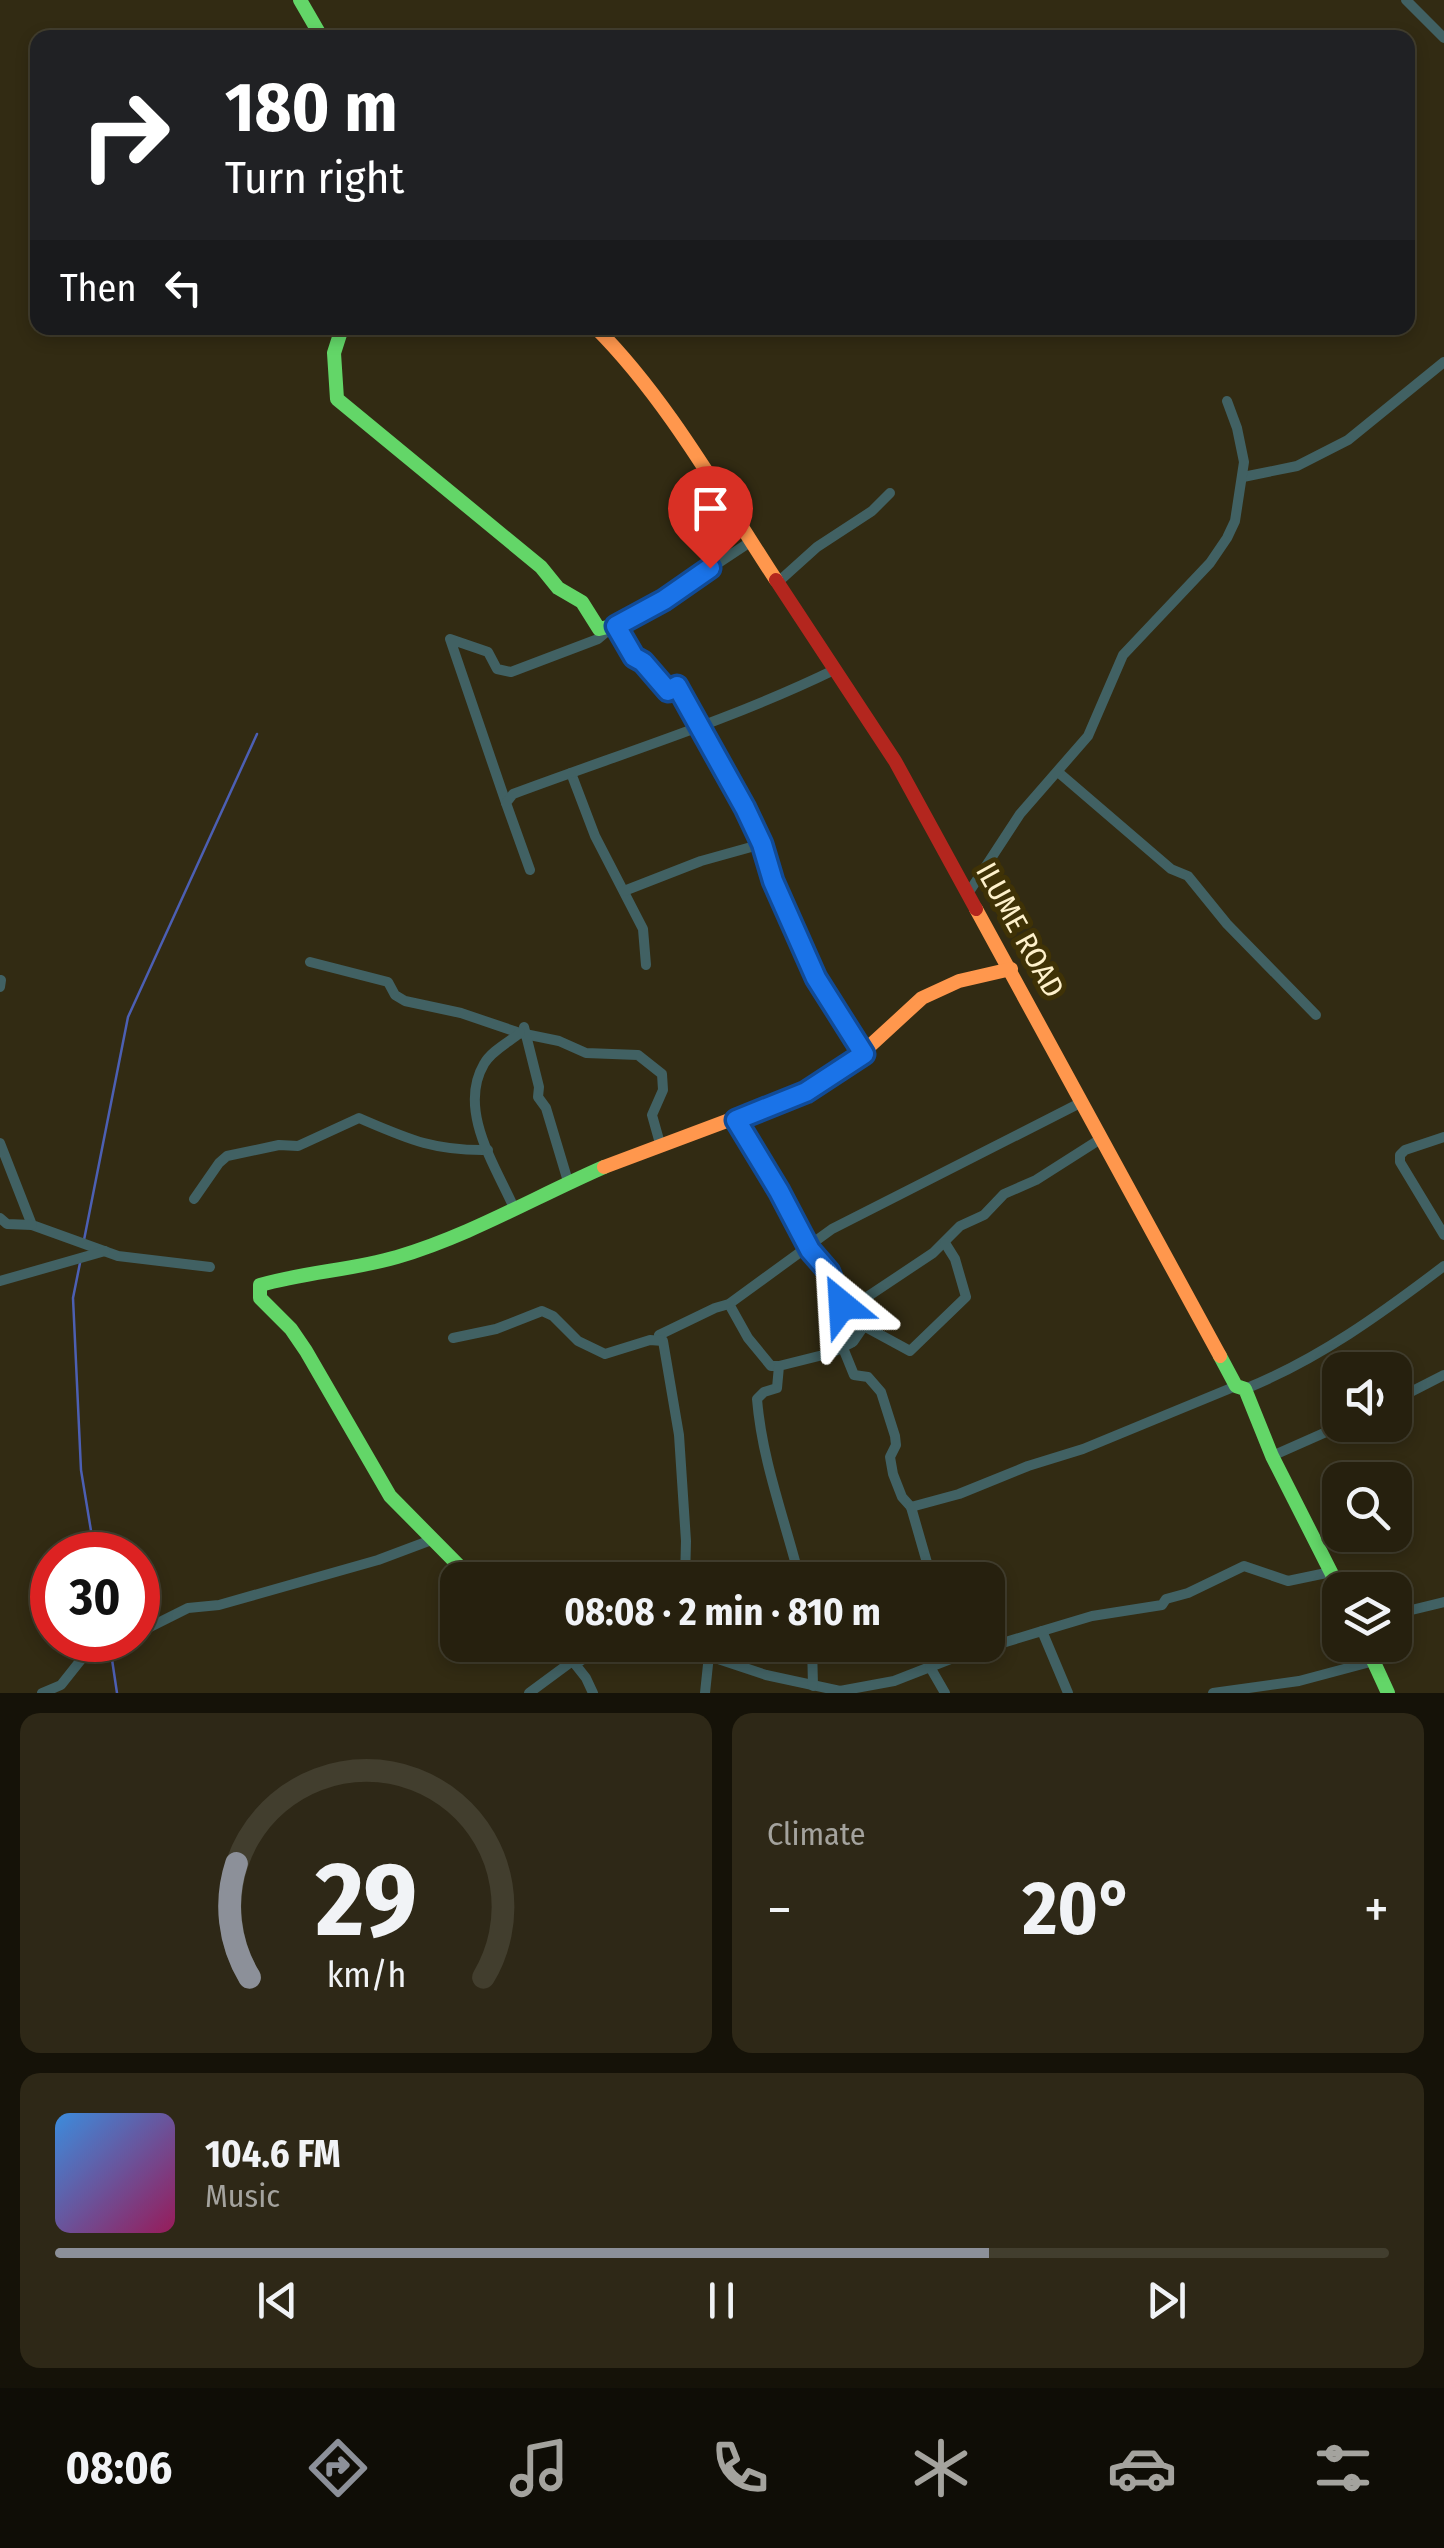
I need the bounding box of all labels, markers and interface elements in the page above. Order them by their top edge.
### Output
text: 180 m [225,66,398,150]
icon: right [60,70,190,200]
text: Turn right [225,151,404,205]
icon: left [156,260,211,315]
text: Then [60,265,136,311]
pin [668,466,753,569]
icon: arrive [683,481,738,536]
street label: ILUME ROAD [968,856,1072,1004]
position arrow [790,1253,894,1357]
map controls [1322,1352,1412,1662]
button: sound [1322,1352,1412,1442]
button: search [1322,1462,1412,1552]
speed limit sign: 30 [30,1532,160,1662]
button: layers [1322,1572,1412,1662]
text: 08:08 · 2 min · 810 m [564,1589,881,1635]
text: Climate [767,1815,866,1853]
text: 29 [314,1838,417,1963]
text: 20° [1023,1864,1133,1954]
text: − [767,1877,792,1943]
text: + [1364,1877,1389,1943]
text: km/h [326,1954,406,1996]
text: 104.6 FM [205,2131,341,2177]
text: Music [205,2177,280,2215]
icon: previous [250,2273,305,2328]
icon: pause [694,2273,749,2328]
icon: next [1139,2273,1194,2328]
icon: directions [303,2433,373,2503]
icon: music [504,2433,574,2503]
icon: phone [705,2433,775,2503]
icon: climate [906,2433,976,2503]
icon: car [1107,2433,1177,2503]
icon: filters [1308,2433,1378,2503]
text: 08:06 [66,2441,172,2495]

